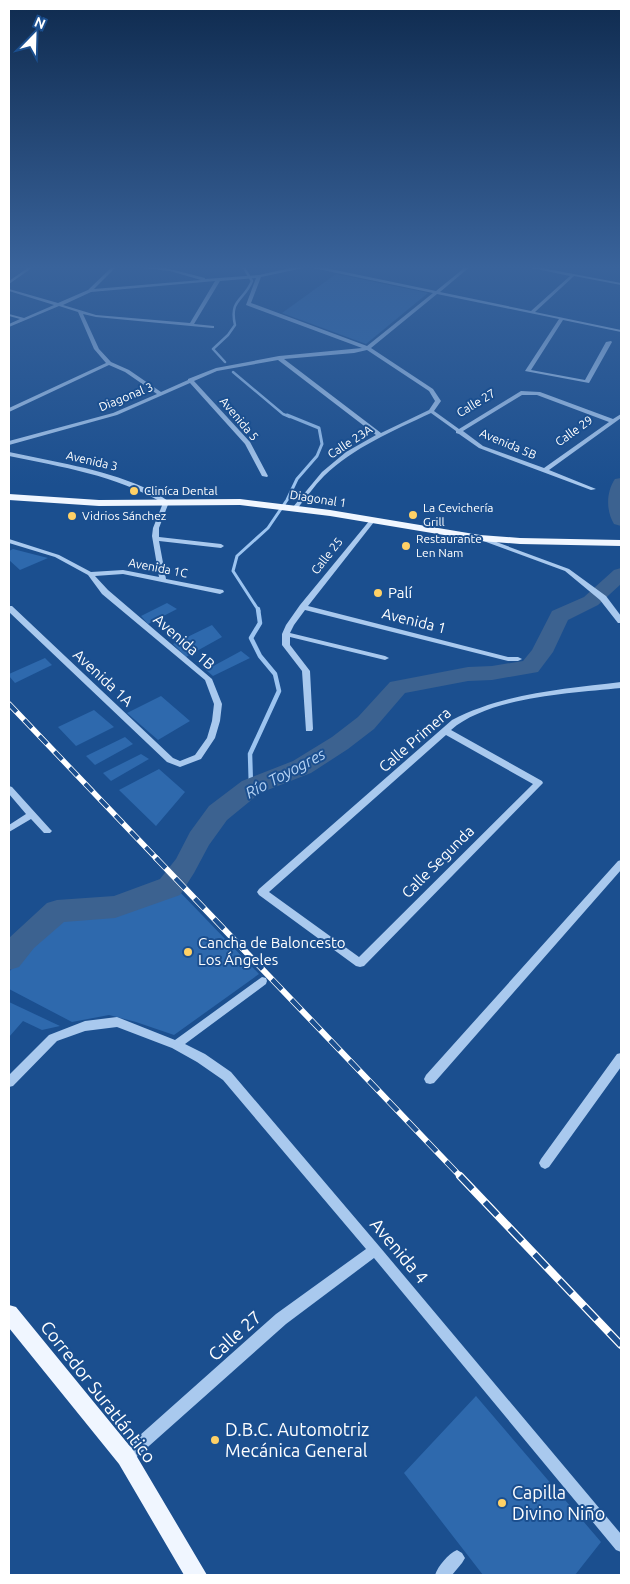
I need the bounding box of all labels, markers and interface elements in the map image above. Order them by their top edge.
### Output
north arrow [10,10,60,60]
text: N [32,14,48,32]
street label: Diagonal 3 [97,380,155,413]
street label: Calle 27 [454,386,497,419]
street label: Avenida 5 [218,394,261,443]
street label: Calle 29 [553,413,595,448]
street label: Calle 23A [325,422,375,461]
street label: Avenida 5B [478,426,538,461]
street label: Avenida 3 [65,448,119,473]
place label: Cliníca Dental [144,484,218,497]
marker: Cliníca Dental [128,485,140,497]
street label: Diagonal 1 [289,488,347,509]
place label: La Cevichería Grill [423,501,493,528]
place label: Vidrios Sánchez [82,509,167,522]
marker: La Cevichería Grill [407,509,419,521]
marker: Vidrios Sánchez [66,510,78,522]
place label: Restaurante Len Nam [416,532,482,559]
street label: Calle 25 [308,535,345,577]
marker: Restaurante Len Nam [400,540,412,552]
street label: Avenida 1C [127,555,189,580]
place label: Palí [388,584,412,601]
marker: Palí [372,587,384,599]
street label: Avenida 1 [380,604,448,637]
street label: Avenida 1B [150,611,218,673]
street label: Avenida 1A [70,646,137,710]
street label: Calle Primera [375,704,454,775]
water label: Río Toyogres [242,744,328,802]
street label: Calle Segunda [398,822,477,901]
place label: Cancha de Baloncesto Los Ángeles [198,934,346,968]
marker: Cancha de Baloncesto Los Ángeles [182,946,194,958]
street label: Avenida 4 [367,1214,433,1287]
street label: Calle 27 [204,1306,265,1364]
street label: Corredor Suratlántico [37,1316,160,1466]
place label: D.B.C. Automotriz Mecánica General [225,1419,369,1460]
marker: D.B.C. Automotriz Mecánica General [209,1434,221,1446]
place label: Capilla Divino Niño [512,1482,605,1523]
marker: Capilla Divino Niño [496,1497,508,1509]

